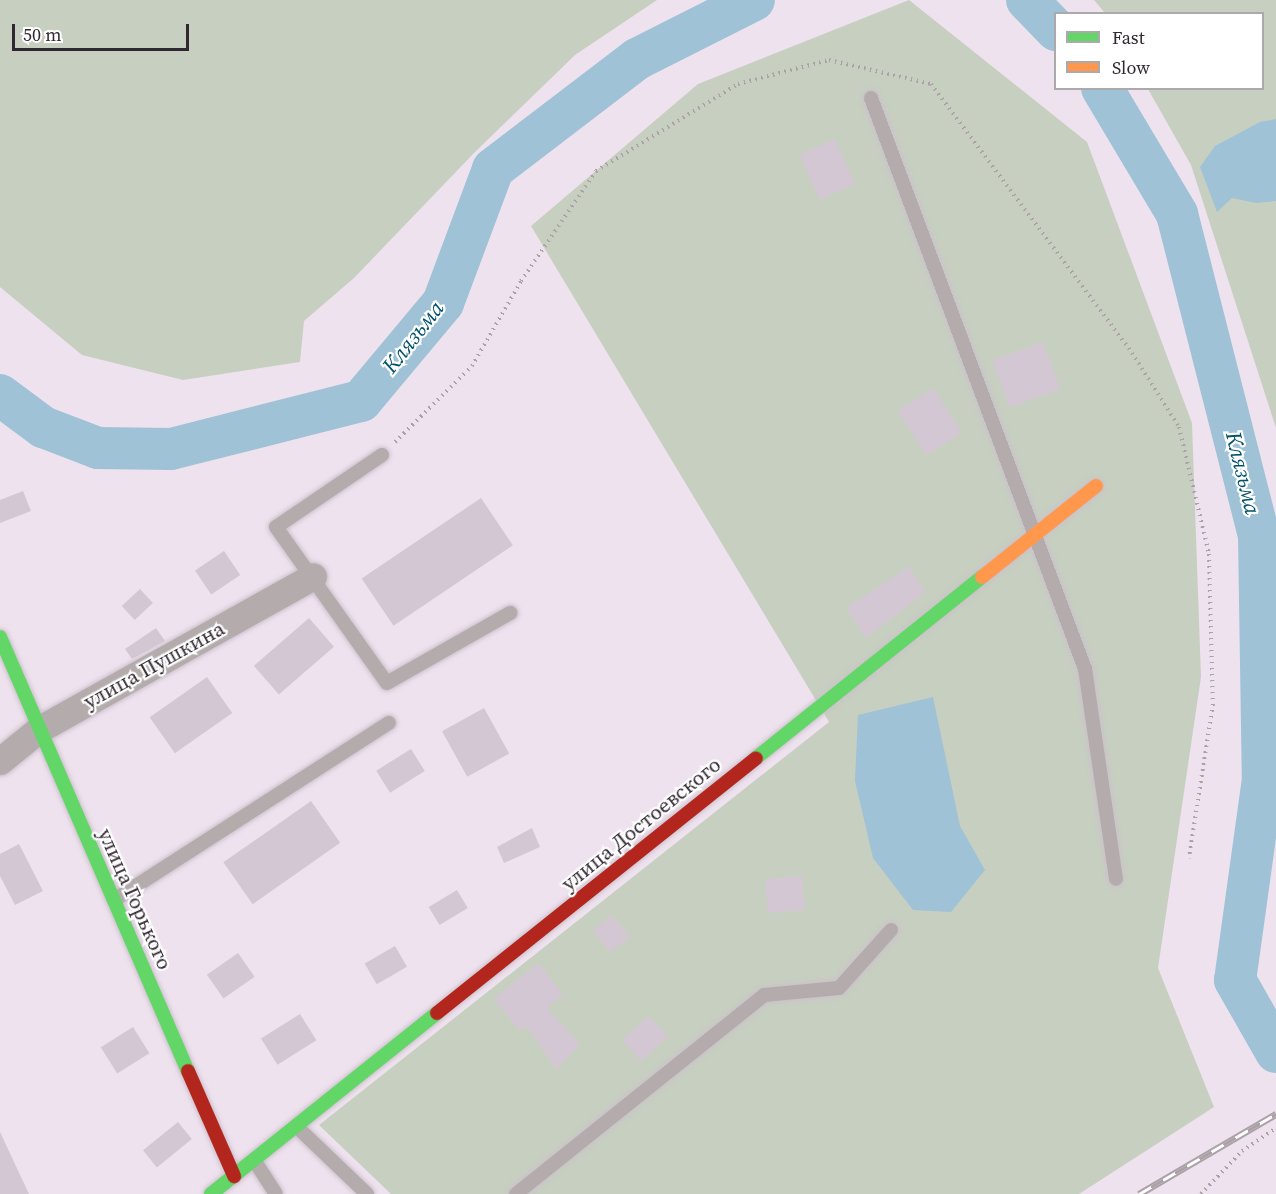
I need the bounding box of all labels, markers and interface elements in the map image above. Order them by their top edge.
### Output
scale bar [15,12,192,50]
legend [1054,12,1264,90]
text: 50 m [23,22,61,47]
text: Fast [1112,25,1145,50]
text: Slow [1112,55,1150,80]
water label: Клязьма [377,296,449,378]
water label: Клязьма [1220,429,1266,517]
street label: улица Пушкина [79,616,229,714]
street label: улица Достоевского [556,752,726,896]
street label: улица Горького [93,824,177,974]

